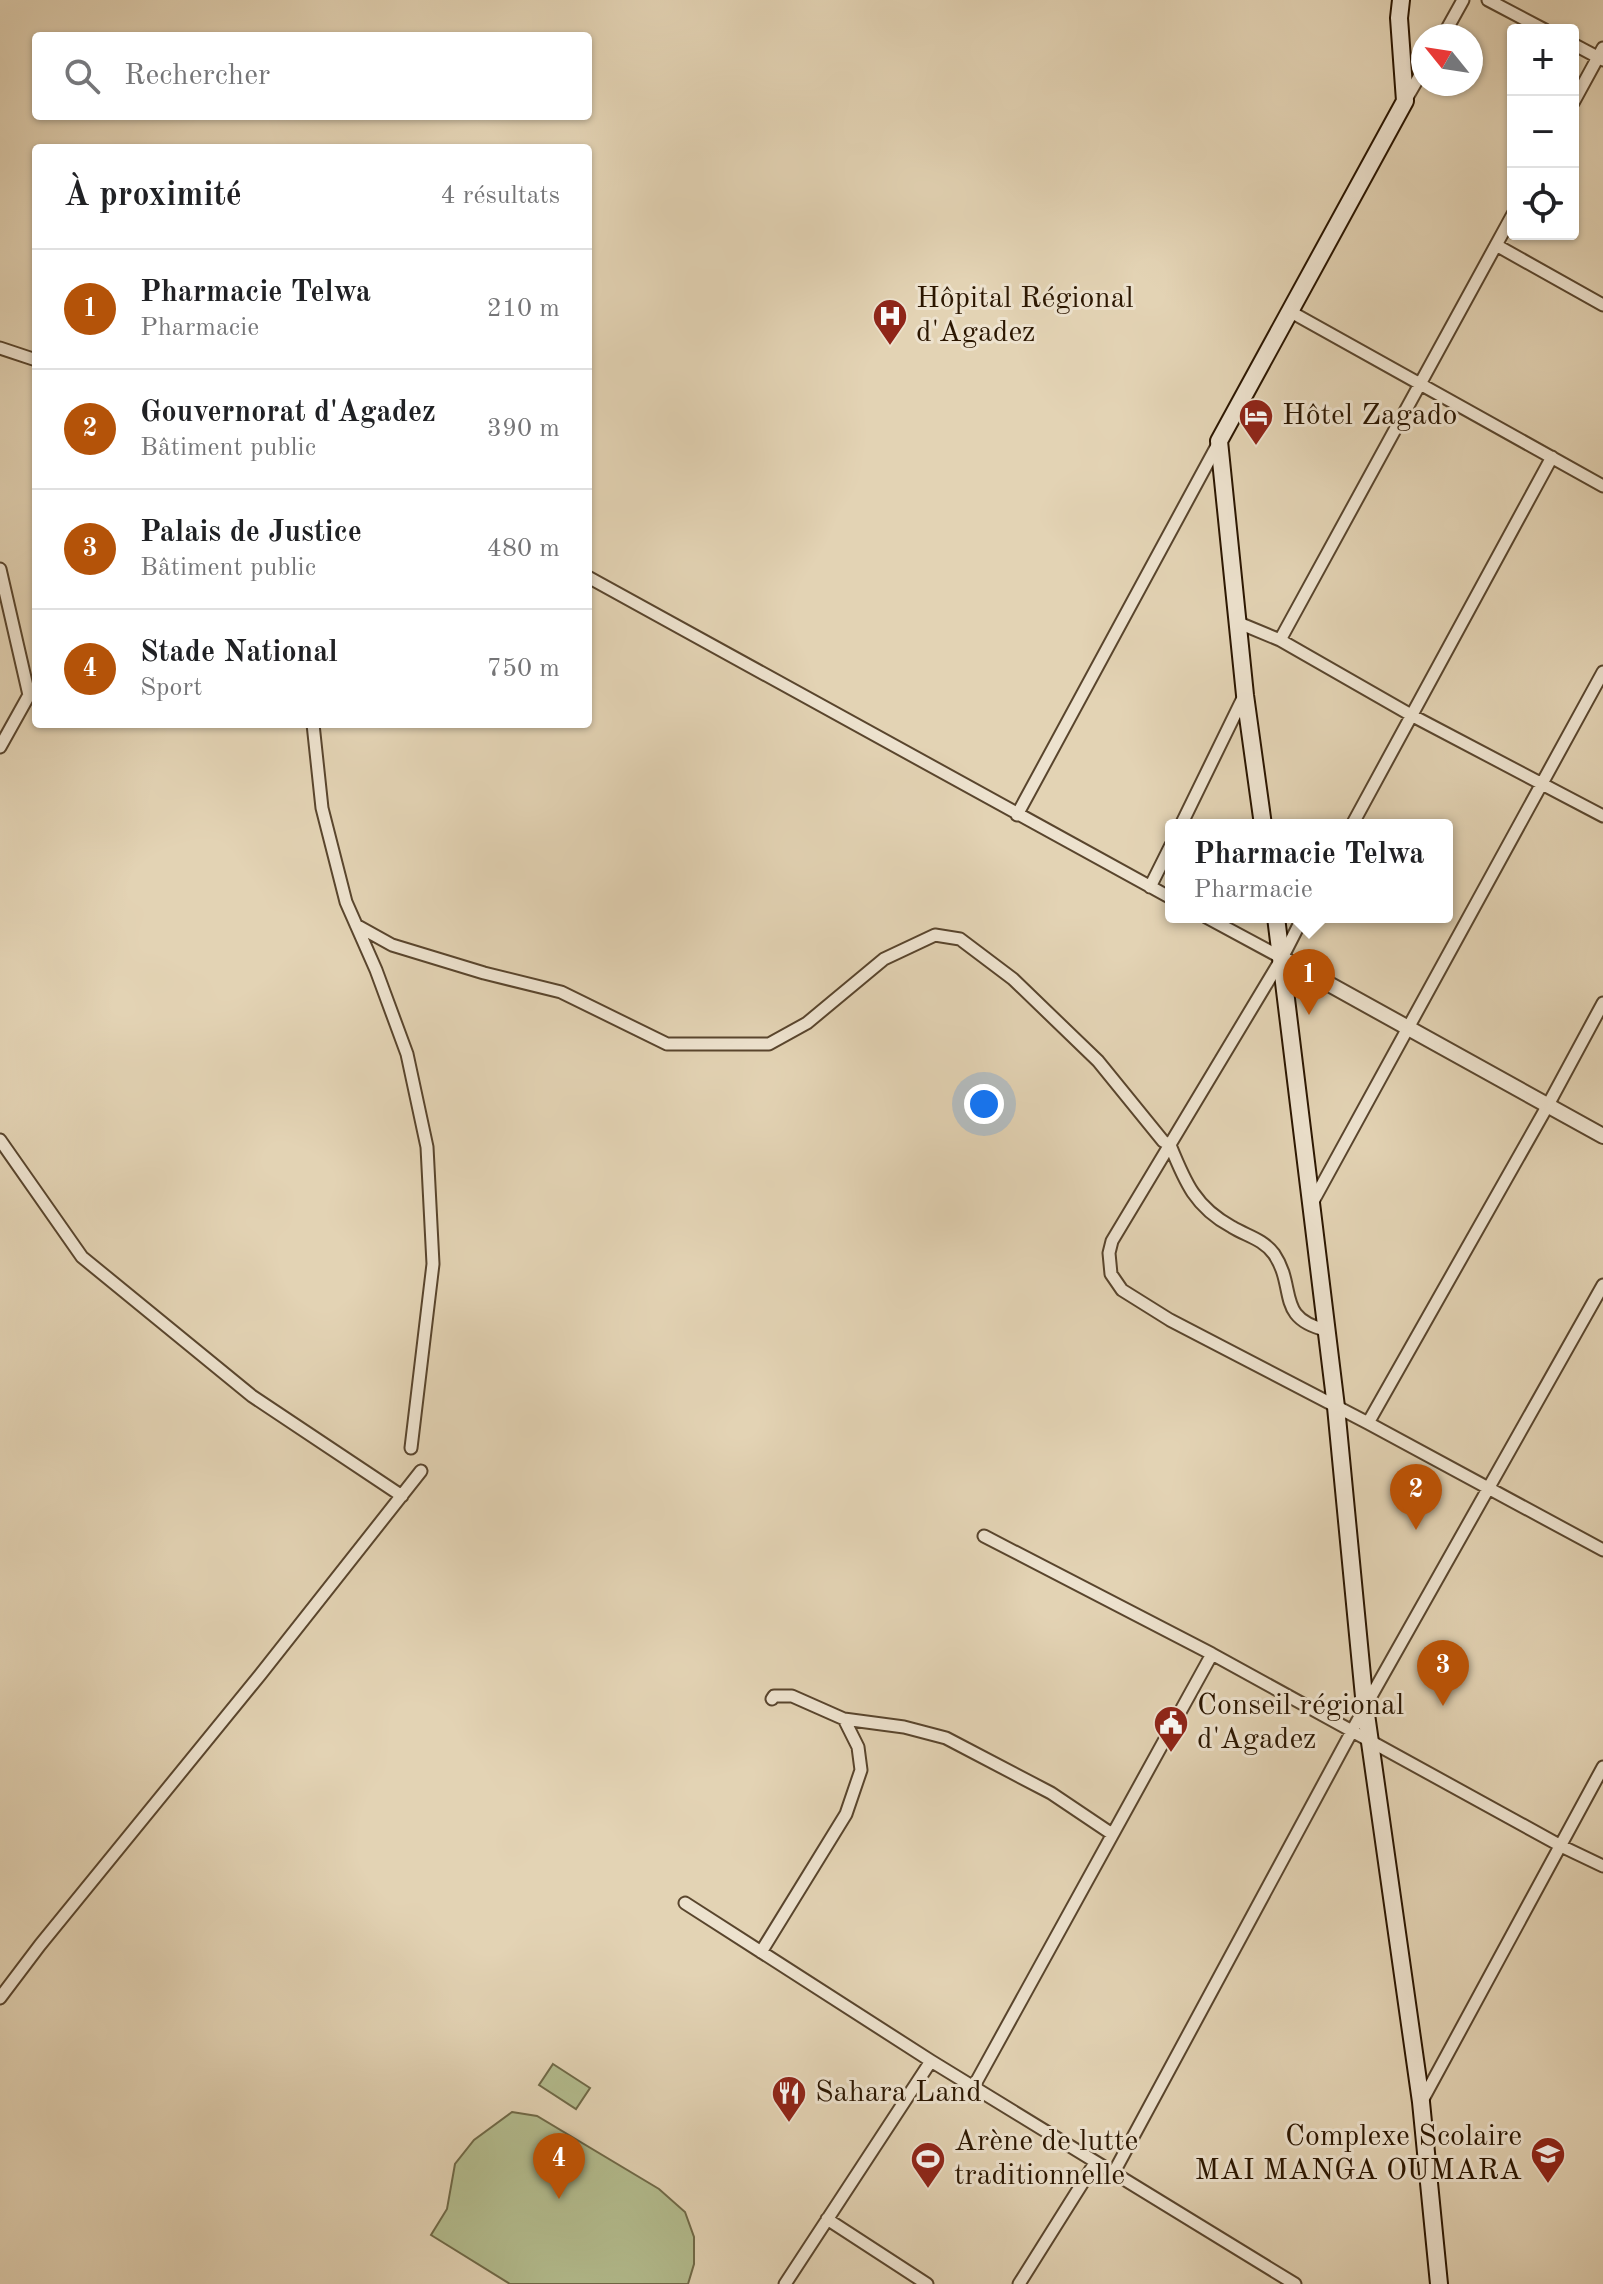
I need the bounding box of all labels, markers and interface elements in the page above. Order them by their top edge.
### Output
north arrow [1411,24,1483,96]
map controls [1507,24,1579,240]
button: + [1507,24,1579,96]
search box [32,32,592,120]
icon: search [60,54,104,98]
text: Rechercher [124,61,270,91]
button: − [1507,96,1579,168]
button: locate [1507,168,1579,240]
text: À proximité [64,179,242,213]
text: 4 résultats [441,183,560,209]
text: Pharmacie Telwa [140,278,371,308]
place label: Hôpital Régional d'Agadez [916,284,1134,348]
text: 1 [82,296,98,322]
text: 210 m [487,296,560,322]
hospital icon: Hôpital Régional d'Agadez [871,297,909,347]
text: Pharmacie [140,315,259,341]
hotel icon: Hôtel Zagado [1237,397,1275,447]
text: Gouvernorat d'Agadez [140,398,436,428]
place label: Hôtel Zagado [1282,401,1457,431]
text: 2 [82,416,98,442]
text: 390 m [487,416,560,442]
text: Bâtiment public [140,435,316,461]
text: Palais de Justice [140,518,362,548]
text: 3 [82,536,98,562]
text: 480 m [487,536,560,562]
text: Bâtiment public [140,555,316,581]
text: Stade National [140,638,338,668]
text: 4 [82,656,98,682]
text: 750 m [487,656,560,682]
text: Sport [140,675,202,701]
popup [1165,819,1453,923]
text: Pharmacie Telwa [1193,840,1425,870]
text: Pharmacie [1193,877,1313,903]
pin: 1 [1283,949,1335,1015]
your location [964,1084,1004,1124]
pin: 2 [1390,1464,1442,1530]
pin: 3 [1417,1640,1469,1706]
place label: Conseil régional d'Agadez [1197,1691,1404,1755]
public building icon: Conseil régional d'Agadez [1152,1704,1190,1754]
restaurant icon: Sahara Land [770,2074,808,2124]
place label: Sahara Land [815,2078,982,2108]
place label: Complexe Scolaire MAI MANGA OUMARA [1195,2122,1522,2186]
place label: Arène de lutte traditionnelle [954,2127,1138,2191]
pin: 4 [533,2133,585,2199]
school or university icon: Complexe Scolaire MAI MANGA OUMARA [1529,2135,1567,2185]
sports icon: Arène de lutte traditionnelle [909,2140,947,2190]

